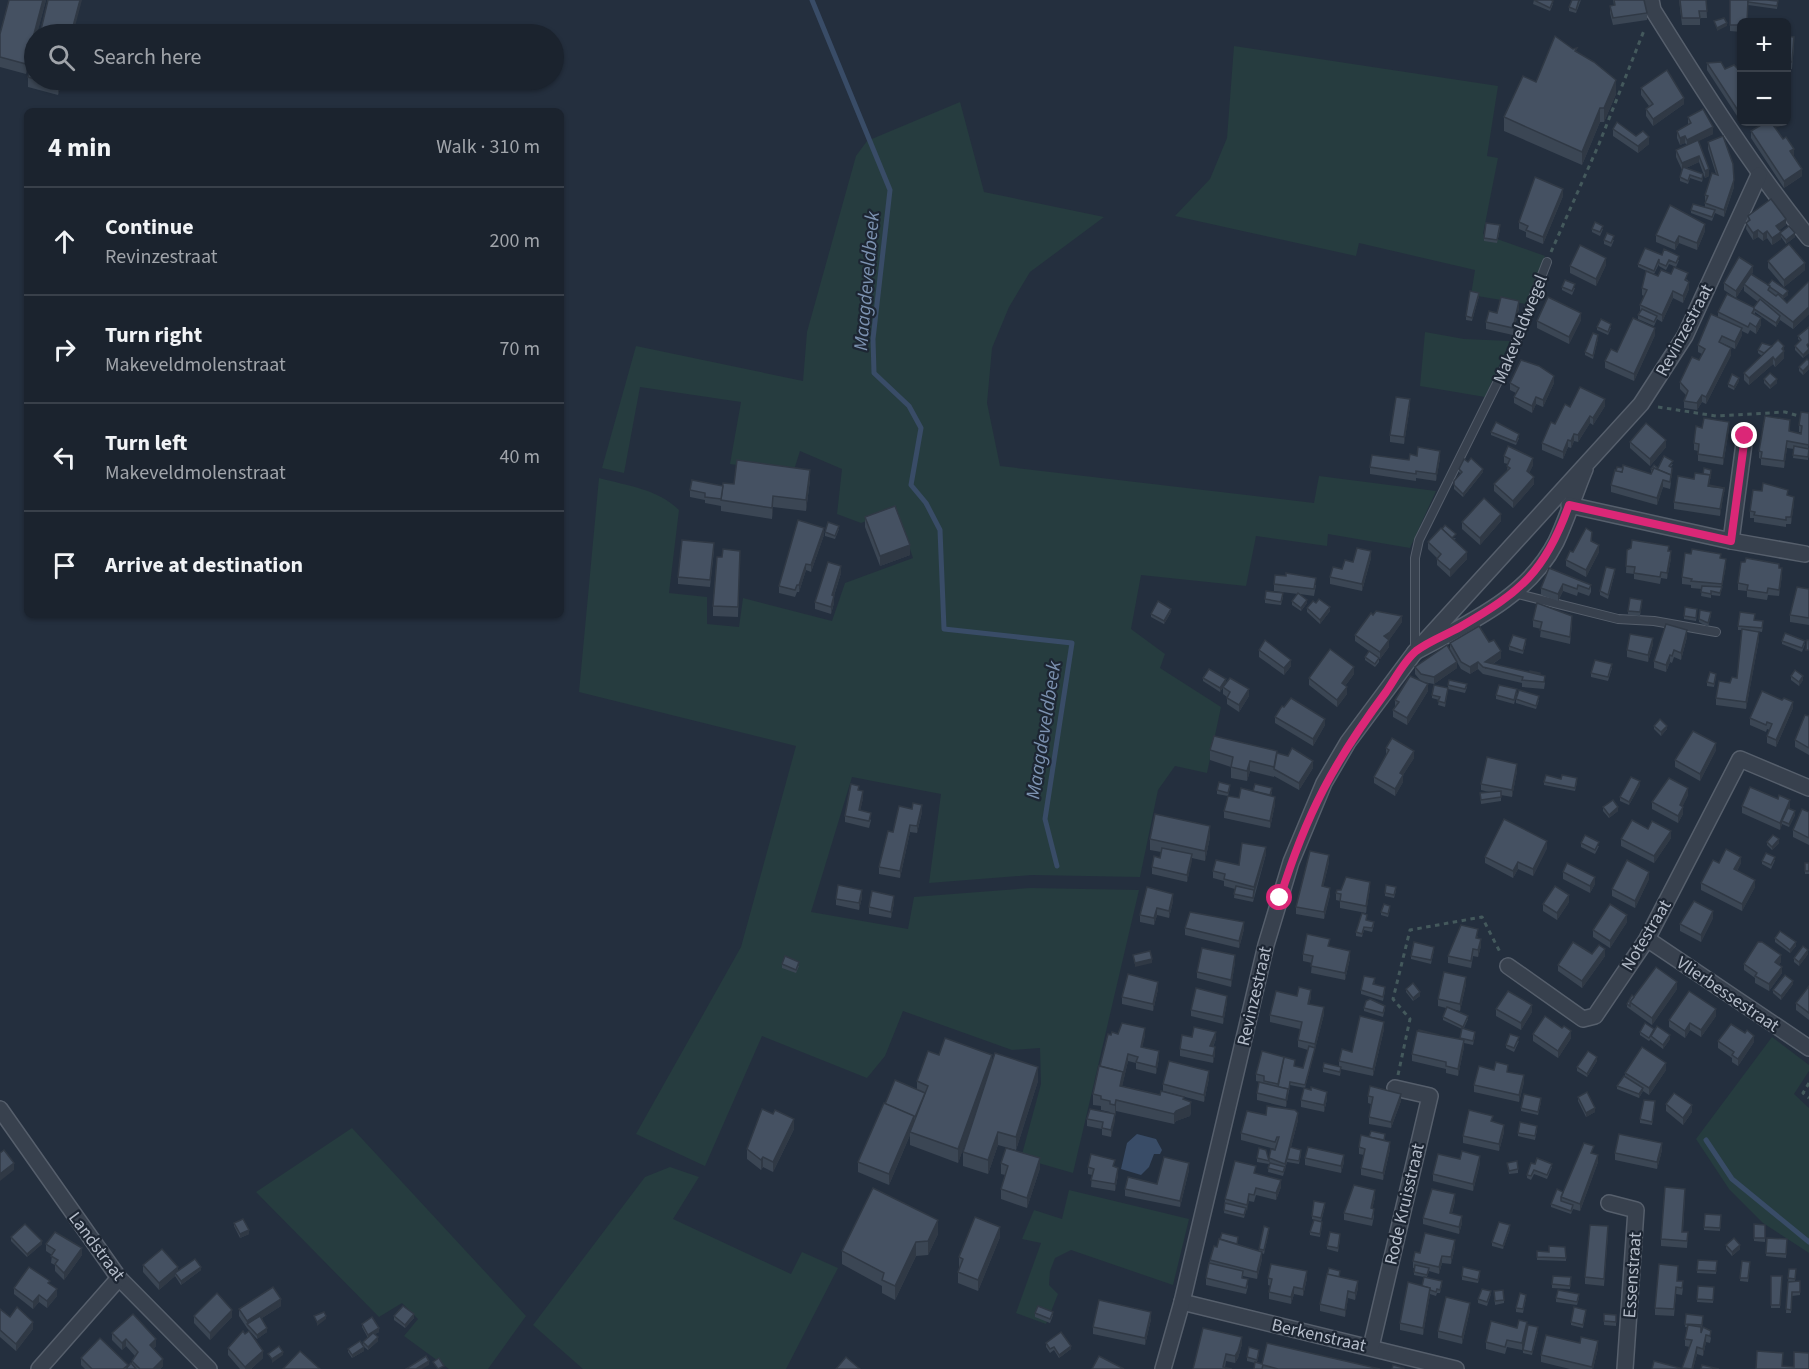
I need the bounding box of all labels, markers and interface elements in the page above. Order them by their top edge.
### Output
map controls [1737,18,1791,126]
button: + [1737,18,1791,72]
search box [24,24,564,90]
icon: search [45,41,78,74]
text: Search here [93,41,201,73]
button: − [1737,72,1791,126]
text: 4 min [48,129,111,166]
text: Walk · 310 m [436,133,540,161]
water label: Maagdeveldbeek [847,210,887,352]
text: Continue [105,211,194,243]
icon: ahead [48,225,81,258]
text: 200 m [490,227,540,255]
text: Revinzestraat [105,243,217,271]
street label: Makeveldwegel [1487,271,1554,387]
street label: Revinzestraat [1650,280,1719,381]
text: Turn right [105,319,202,351]
icon: right [48,333,81,366]
text: 70 m [500,335,540,363]
text: Makeveldmolenstraat [105,351,286,379]
route end [1731,422,1757,448]
text: Turn left [105,427,187,459]
icon: left [48,441,81,474]
text: 40 m [500,443,540,471]
text: Makeveldmolenstraat [105,459,286,487]
icon: arrive [48,549,81,582]
text: Arrive at destination [105,549,303,581]
water label: Maagdeveldbeek [1019,658,1069,801]
route start [1266,884,1292,910]
street label: Notestraat [1615,895,1677,976]
street label: Revinzestraat [1231,944,1278,1048]
street label: Vlierbessestraat [1671,951,1784,1038]
street label: Rode Kruisstraat [1378,1141,1431,1267]
street label: Landstraat [62,1207,131,1286]
street label: Essenstraat [1617,1231,1648,1319]
street label: Berkenstraat [1269,1312,1369,1358]

